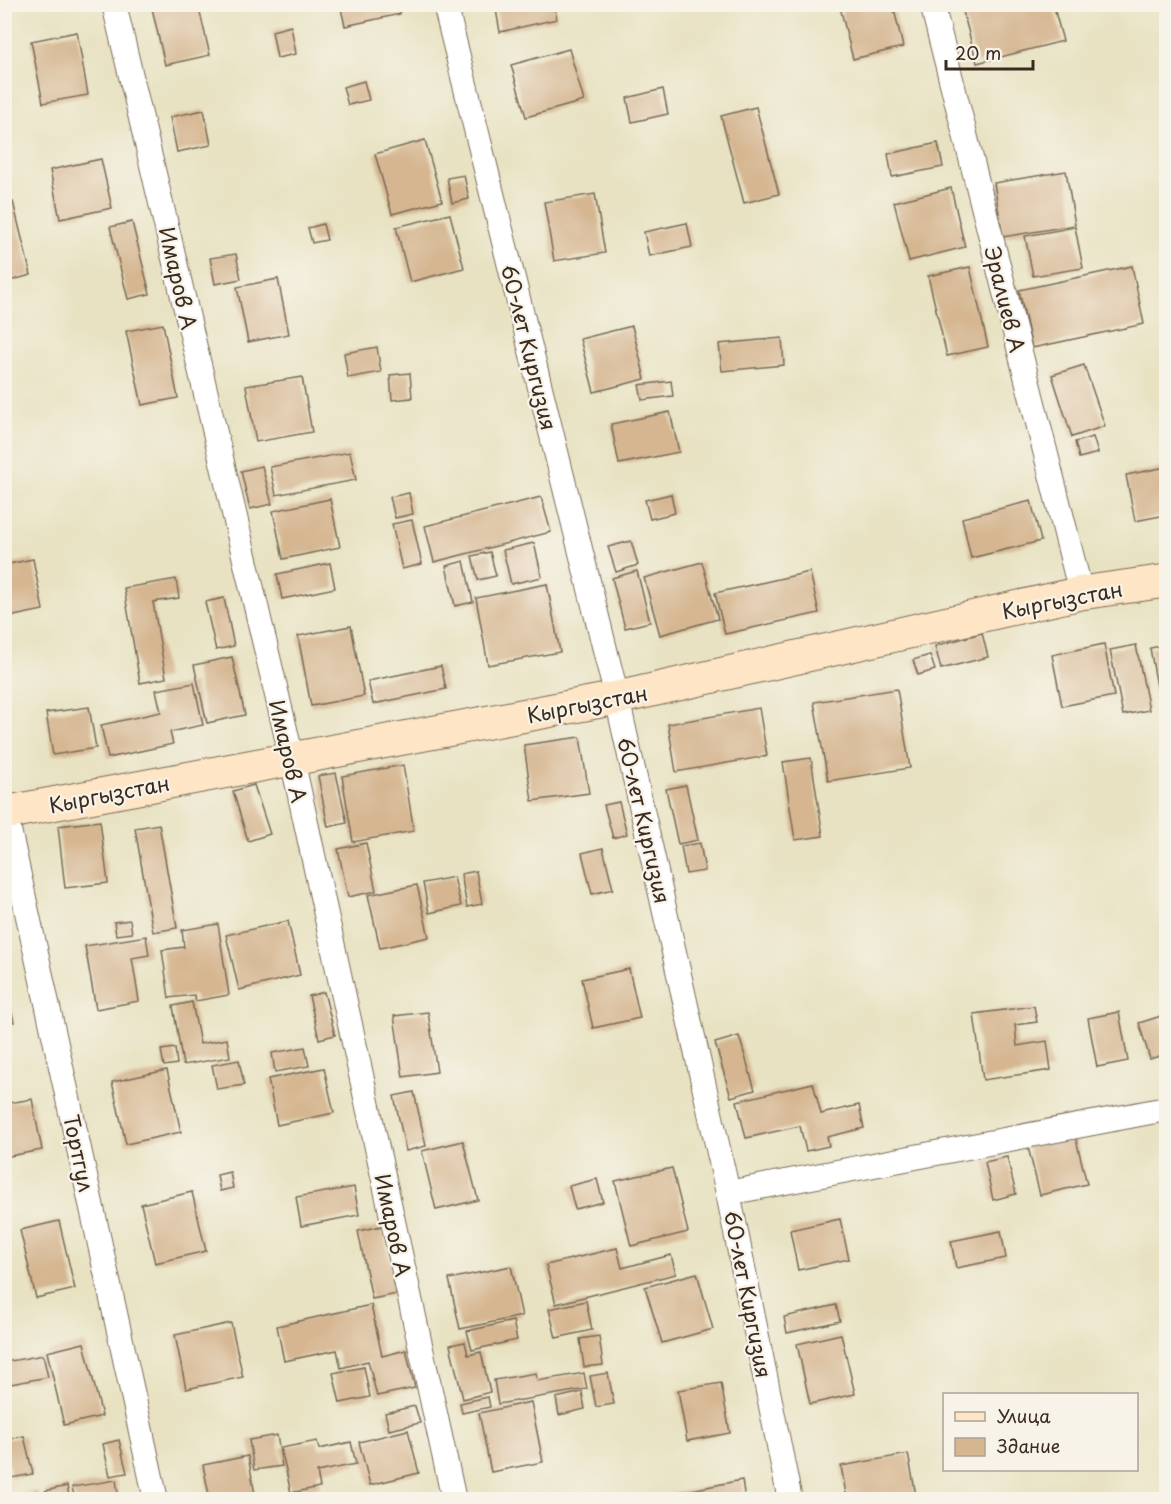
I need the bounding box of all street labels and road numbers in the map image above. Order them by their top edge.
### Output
street label: Имаров А [152,223,206,333]
street label: Эралиев А [977,242,1035,356]
street label: 60-лет Киргизия [494,261,566,433]
street label: Кыргызстан [999,572,1125,626]
street label: Кыргызстан [524,676,650,730]
street label: Имаров А [262,696,316,806]
street label: 60-лет Киргизия [610,734,680,906]
street label: Кыргызстан [46,766,172,820]
street label: Тортгул [56,1111,104,1195]
street label: Имаров А [367,1171,421,1280]
street label: 60-лет Киргизия [717,1207,781,1381]

